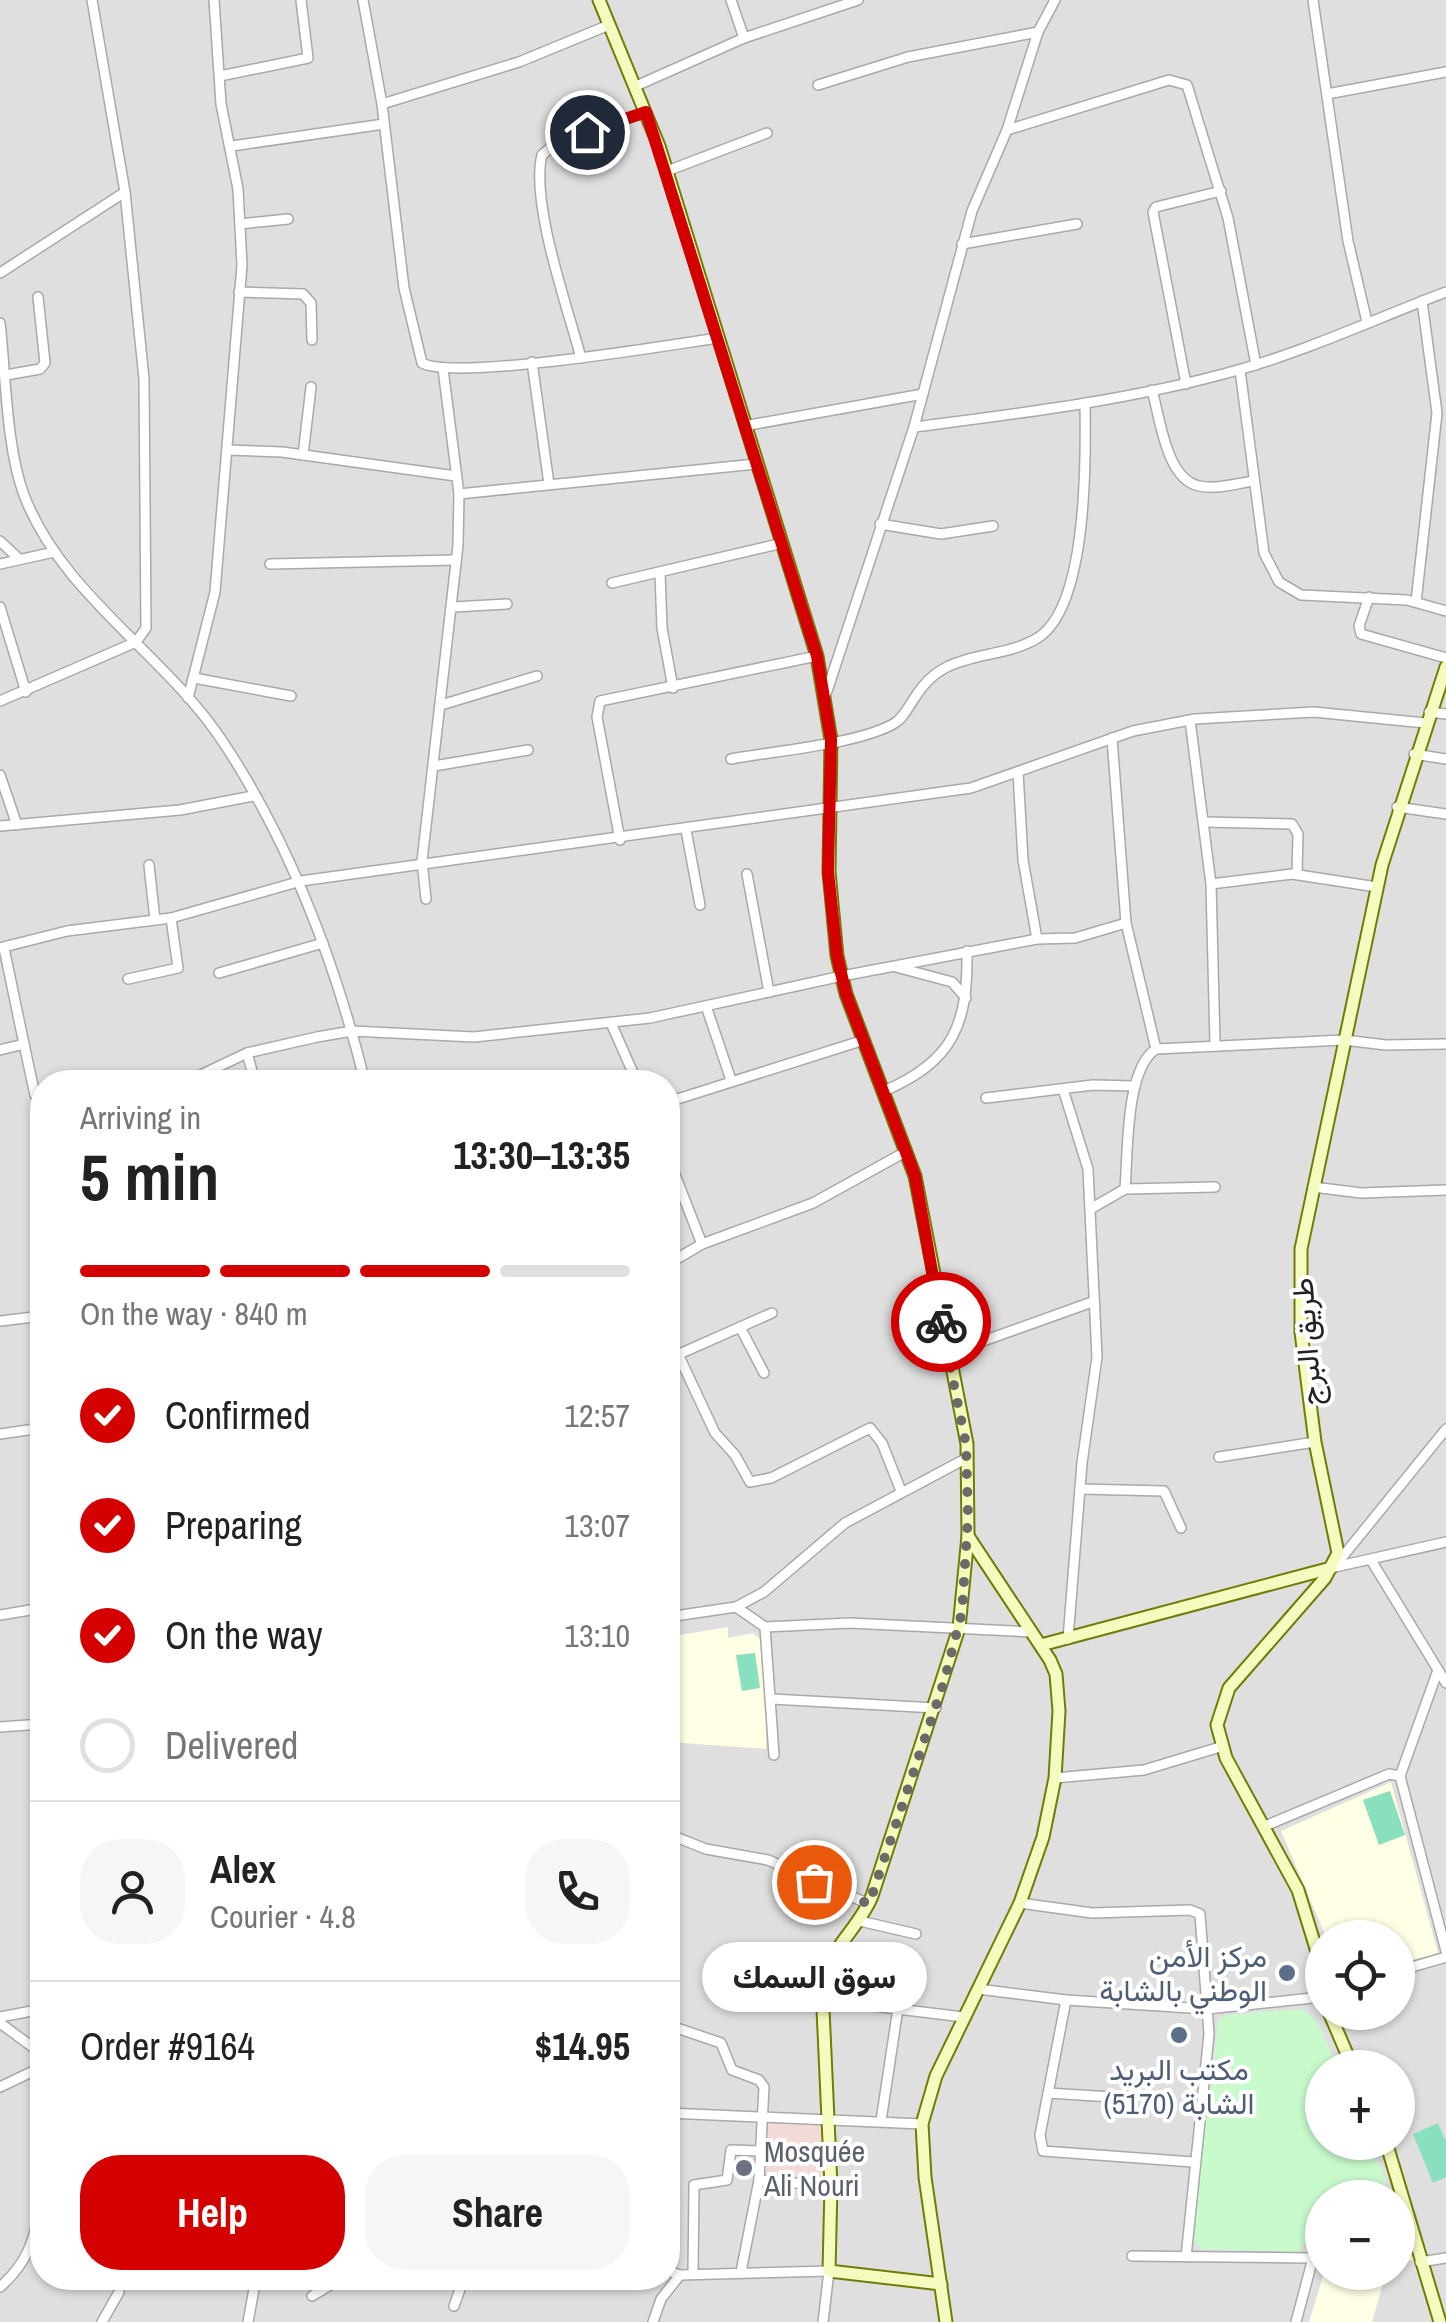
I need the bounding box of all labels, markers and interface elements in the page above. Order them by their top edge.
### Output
pin [545,90,630,175]
icon: home [560,105,615,160]
text: Arriving in [80,1096,201,1139]
text: 13:30–13:35 [453,1130,630,1181]
text: 5 min [80,1133,219,1220]
courier [891,1272,991,1372]
street label: طريق البرج [1282,1277,1331,1407]
text: On the way · 840 m [80,1292,308,1335]
icon: bike [914,1295,969,1350]
icon: check [80,1388,135,1443]
text: Confirmed [165,1390,310,1441]
text: 12:57 [564,1394,630,1437]
icon: check [80,1498,135,1553]
text: Preparing [165,1500,302,1551]
text: 13:07 [564,1504,630,1547]
icon: check [80,1608,135,1663]
text: On the way [165,1610,323,1661]
text: 13:10 [564,1614,630,1657]
text: Delivered [165,1720,298,1771]
button: person [80,1839,185,1944]
button: phone [525,1839,630,1944]
pin [772,1840,857,1925]
text: Alex [210,1844,276,1895]
icon: bag [787,1855,842,1910]
text: Courier · 4.8 [210,1895,356,1938]
map controls [1305,1920,1415,2290]
button: locate [1305,1920,1415,2030]
place label: مركز الأمن الوطني بالشابة [1099,1936,1267,2015]
callout: سوق السمك [702,1942,926,2012]
text: سوق السمك [733,1955,896,1998]
marker: مركز الأمن الوطني بالشابة [1276,1962,1298,1984]
text: Order #9164 [80,2021,255,2072]
text: $14.95 [535,2021,630,2072]
marker: مكتب البريد الشابة (5170) [1168,2024,1190,2046]
place label: مكتب البريد الشابة (5170) [1103,2049,1255,2123]
button: + [1305,2050,1415,2160]
place label: Mosquée Ali Nouri [763,2131,865,2205]
button: Help [80,2155,345,2270]
button: Share [365,2155,630,2270]
marker: Mosquée Ali Nouri [733,2157,755,2179]
button: − [1305,2180,1415,2290]

